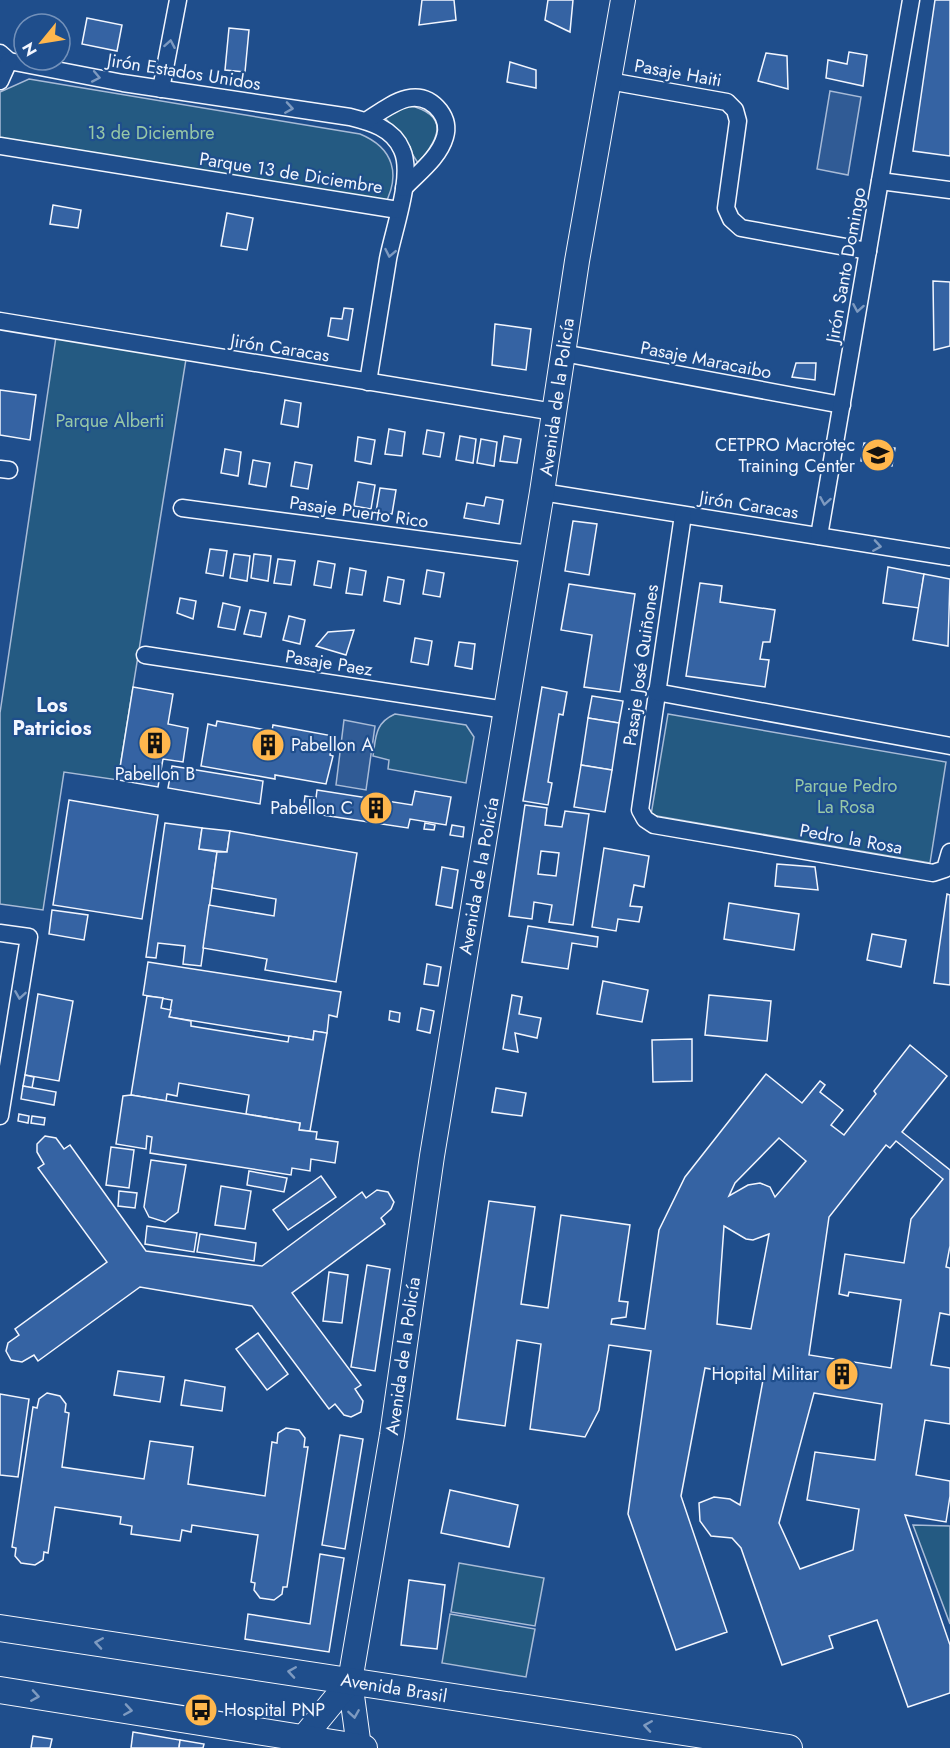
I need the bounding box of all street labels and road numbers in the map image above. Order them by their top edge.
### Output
street label: Jirón Estados Unidos [103,47,263,97]
street label: Pasaje Haiti [632,53,724,93]
street label: Parque 13 de Diciembre [197,146,385,200]
street label: Jirón Santo Domingo [819,185,872,347]
street label: Avenida de la Policía [533,316,581,478]
street label: Jirón Caracas [227,327,331,369]
street label: Pasaje Maracaibo [638,335,774,385]
street label: Jirón Caracas [696,484,800,526]
street label: Pasaje Puerto Rico [288,489,430,535]
street label: Pasaje José Quiñones [617,583,665,747]
street label: Pasaje Paez [283,643,375,683]
street label: Avenida de la Policía [452,795,506,957]
street label: Pedro la Rosa [798,817,904,861]
street label: Avenida de la Policía [379,1275,427,1437]
street label: Avenida Brasil [339,1667,449,1709]

